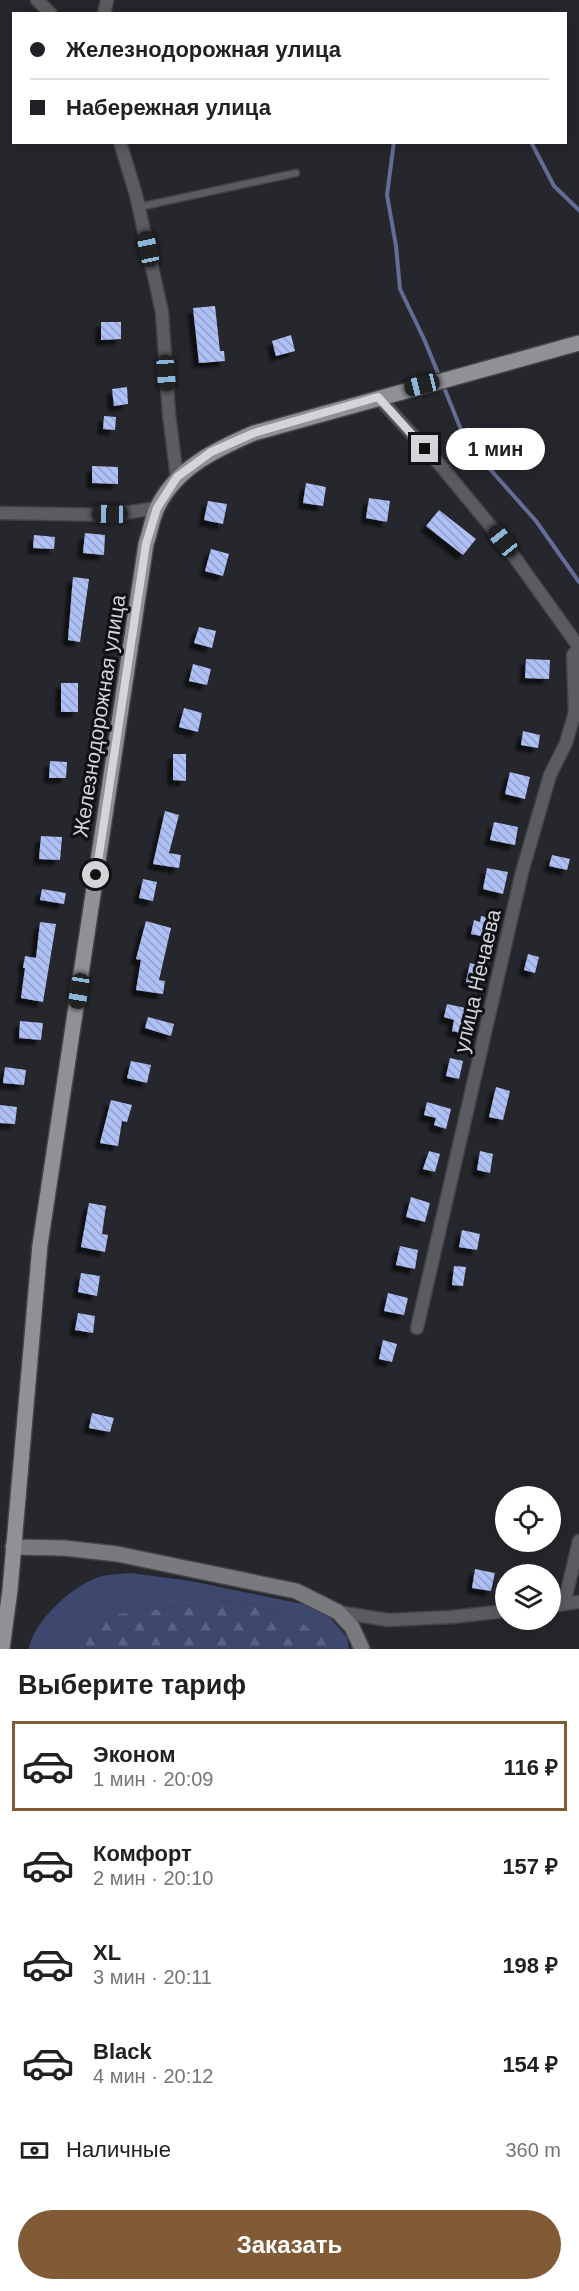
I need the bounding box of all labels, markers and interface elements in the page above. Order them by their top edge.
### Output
text: Железнодорожная улица [66,37,341,62]
text: Набережная улица [66,95,271,120]
car [135,230,161,268]
car [156,354,176,392]
car [402,372,442,398]
callout: 1 мин [446,428,545,470]
route end [411,435,438,462]
text: 1 мин [468,438,523,460]
car [92,505,128,523]
car [485,521,521,561]
street label: Железнодорожная улица [68,593,130,839]
route start [82,861,109,888]
street label: улица Нечаева [449,907,505,1055]
car [67,972,91,1010]
map controls [495,1486,561,1630]
button: locate [495,1486,561,1552]
button: layers [495,1564,561,1630]
text: Выберите тариф [18,1670,246,1700]
icon: car [21,1739,75,1793]
text: Эконом [93,1742,176,1767]
text: 116 ₽ [504,1755,558,1780]
text: 1 мин · 20:09 [93,1768,213,1790]
icon: car [21,1838,75,1892]
text: Комфорт [93,1841,192,1866]
text: 157 ₽ [502,1854,558,1879]
text: 2 мин · 20:10 [93,1867,213,1889]
icon: car [21,1937,75,1991]
text: XL [93,1940,121,1965]
text: 198 ₽ [502,1953,558,1978]
text: 3 мин · 20:11 [93,1966,212,1988]
icon: car [21,2036,75,2090]
text: Black [93,2039,152,2064]
text: 154 ₽ [502,2052,558,2077]
text: 4 мин · 20:12 [93,2065,213,2087]
icon: cash [18,2134,51,2167]
text: Наличные [66,2137,171,2162]
text: 360 m [505,2139,561,2161]
button: Заказать [18,2210,561,2279]

